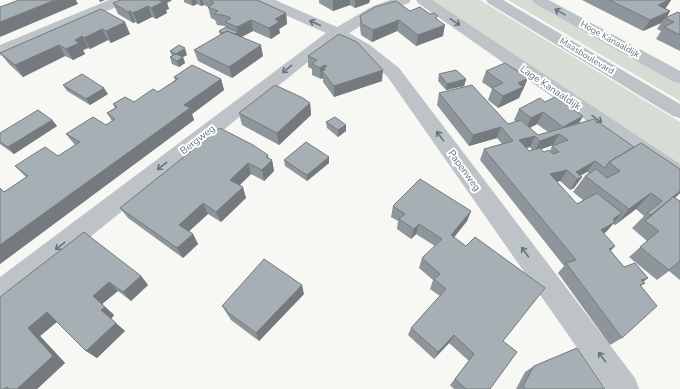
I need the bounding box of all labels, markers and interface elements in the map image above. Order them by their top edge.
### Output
one-way arrow [554,7,566,15]
one-way arrow [449,18,460,26]
street label: Hoge Kanaaldijk [578,18,642,60]
one-way arrow [310,19,322,26]
street label: Maasboulevard [557,35,617,77]
street label: Lage Kanaaldijk [517,62,585,114]
one-way arrow [282,65,293,73]
one-way arrow [591,115,603,123]
street label: Bergweg [177,122,218,158]
one-way arrow [436,131,444,142]
street label: Papenweg [445,147,484,194]
one-way arrow [157,162,168,170]
one-way arrow [54,242,65,250]
one-way arrow [521,247,529,258]
one-way arrow [597,352,606,363]

